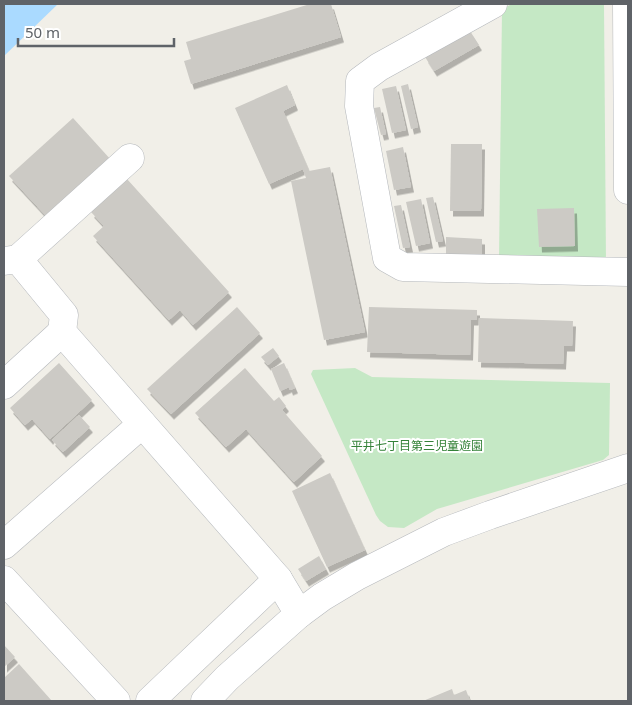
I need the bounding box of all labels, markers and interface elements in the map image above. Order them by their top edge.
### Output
scale bar [18,15,174,47]
text: 50 m [25,22,60,42]
park label: 平井七丁目第三児童遊園 [351,437,483,454]

